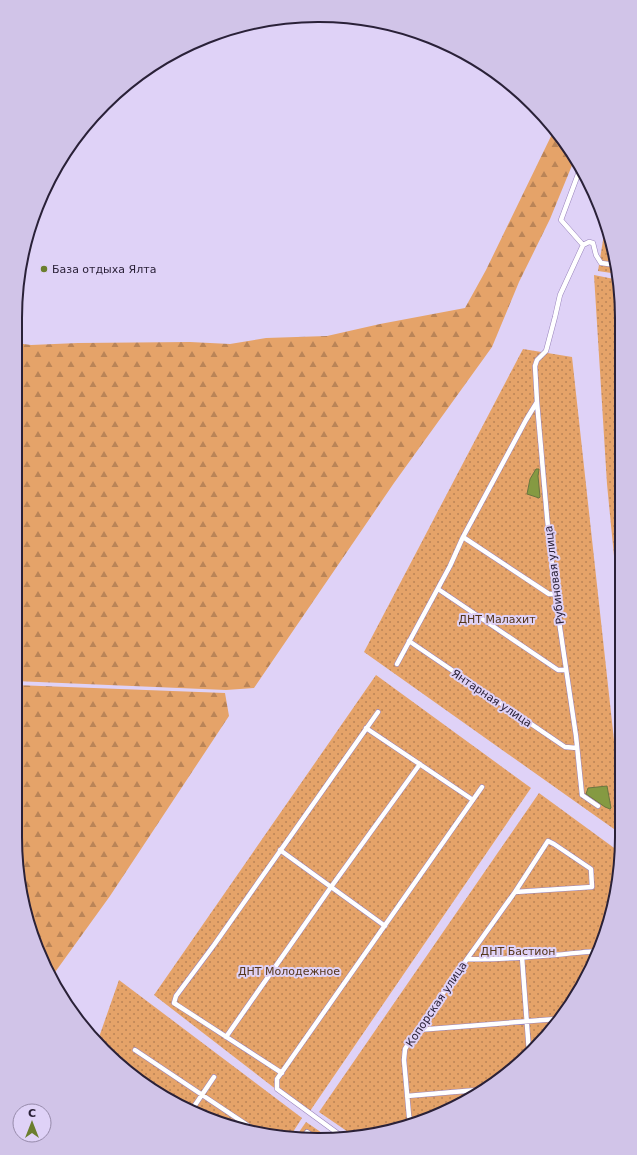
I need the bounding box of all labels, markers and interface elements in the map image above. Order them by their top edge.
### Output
place label: База отдыха Ялта [52,263,156,276]
marker: База отдыха Ялта [39,264,49,274]
street label: Рубиновая улица [542,525,567,625]
park label: ДНТ Малахит [458,613,536,626]
street label: Янтарная улица [449,667,534,730]
park label: ДНТ Бастион [481,945,555,958]
street label: Копорская улица [403,959,470,1049]
park label: ДНТ Молодежное [238,965,340,978]
north arrow [12,1103,52,1143]
text: С [28,1107,36,1120]

